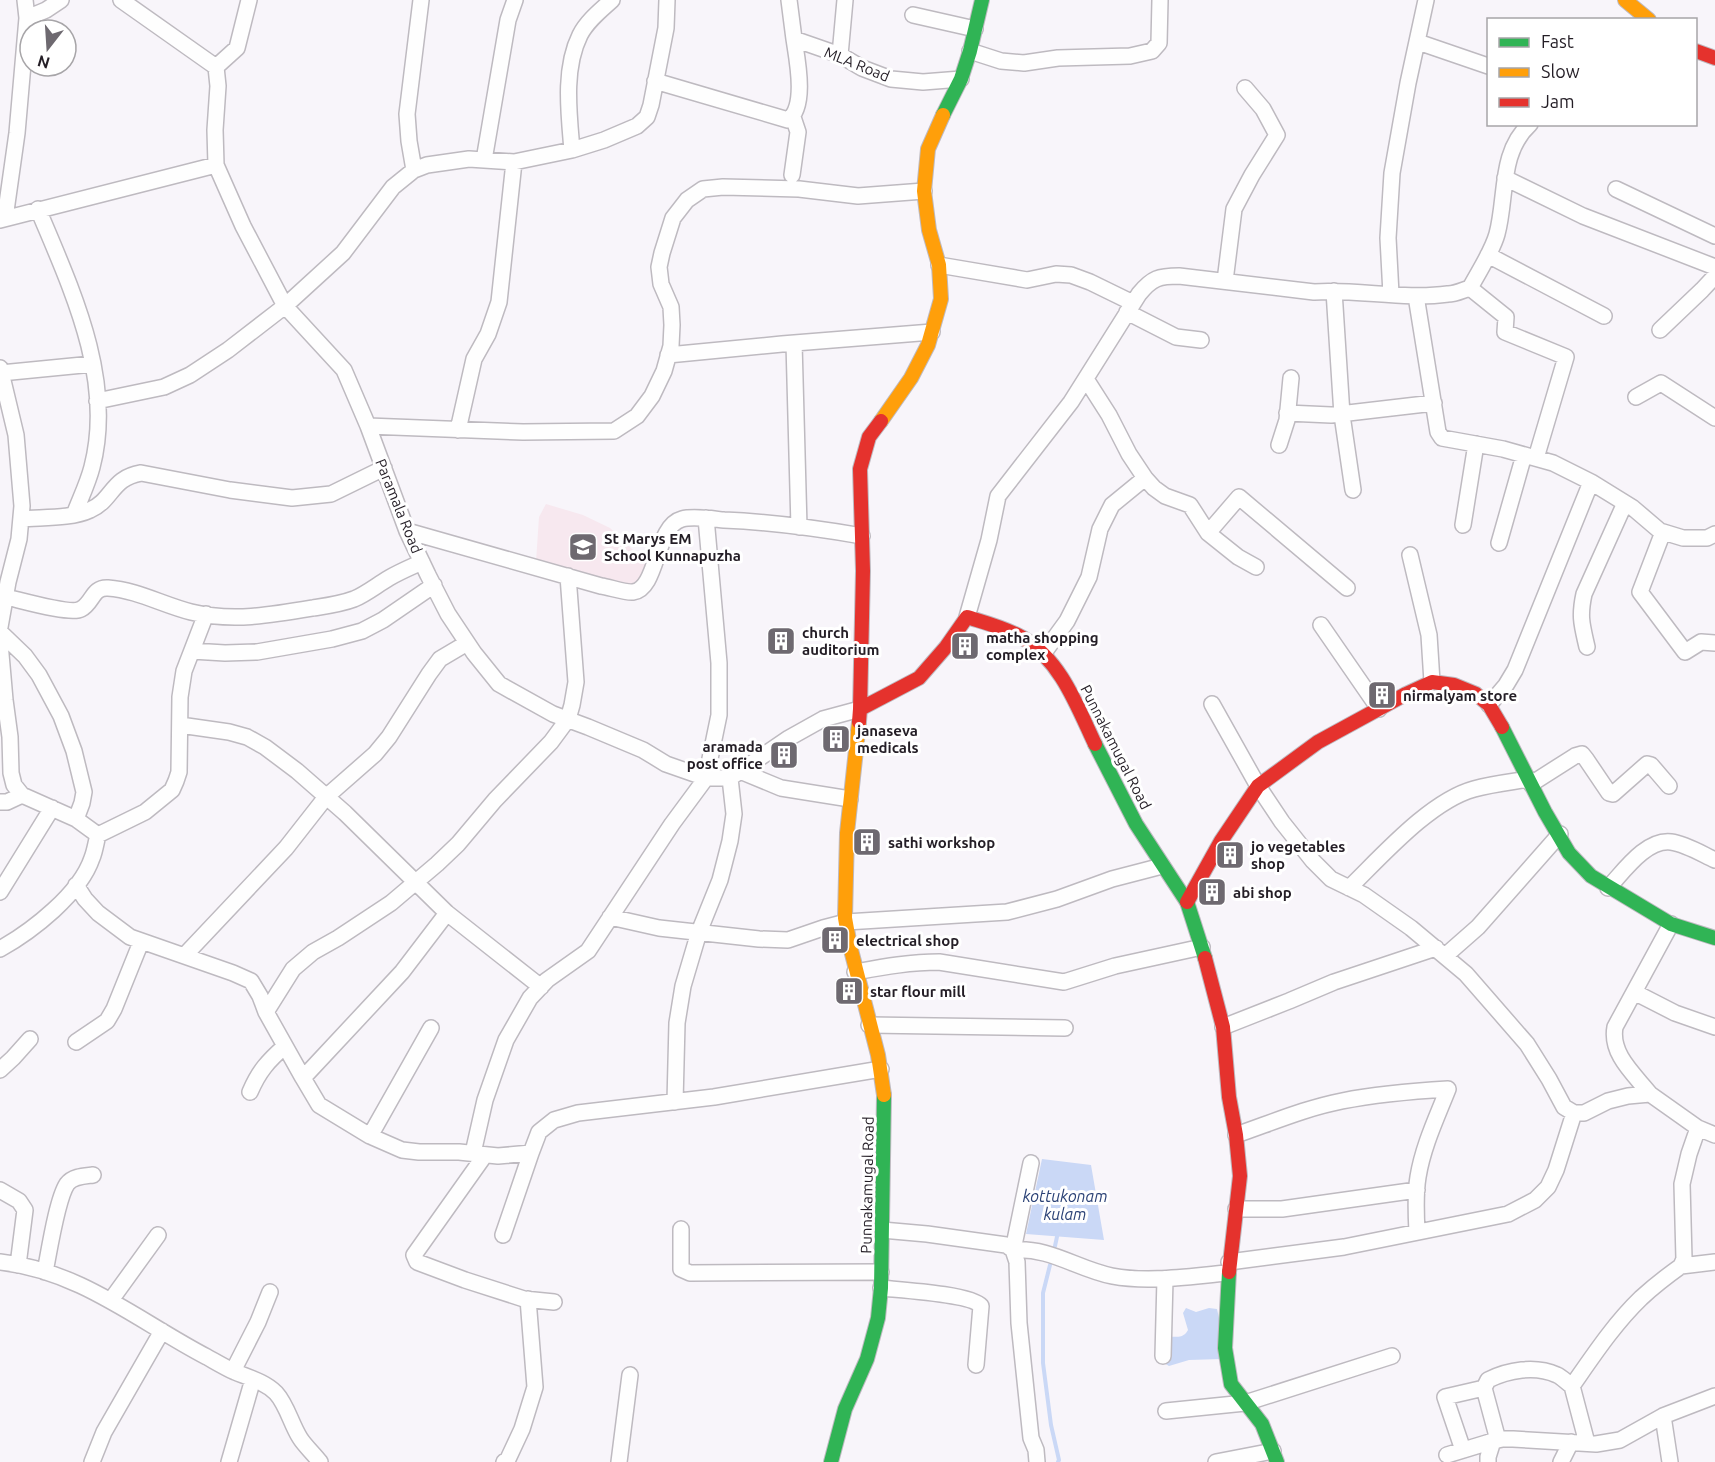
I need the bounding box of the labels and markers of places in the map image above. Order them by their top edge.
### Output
place label: St Marys EM School Kunnapuzha [604,530,741,564]
school or university icon: St Marys EM School Kunnapuzha [567,531,599,563]
place label: church auditorium [802,624,879,658]
building icon: church auditorium [765,625,797,657]
place label: matha shopping complex [986,629,1099,663]
building icon: matha shopping complex [949,630,981,662]
building icon: nirmalyam store [1366,679,1398,711]
place label: nirmalyam store [1403,687,1517,704]
place label: janaseva medicals [855,722,919,756]
building icon: janaseva medicals [820,723,852,755]
place label: aramada post office [687,738,763,772]
building icon: aramada post office [768,739,800,771]
building icon: sathi workshop [851,826,883,858]
place label: sathi workshop [888,834,995,851]
place label: jo vegetables shop [1249,838,1345,872]
building icon: jo vegetables shop [1214,839,1246,871]
building icon: abi shop [1196,876,1228,908]
place label: abi shop [1233,884,1292,901]
building icon: electrical shop [819,924,851,956]
place label: electrical shop [856,932,959,949]
building icon: star flour mill [833,975,865,1007]
place label: star flour mill [870,983,966,1000]

